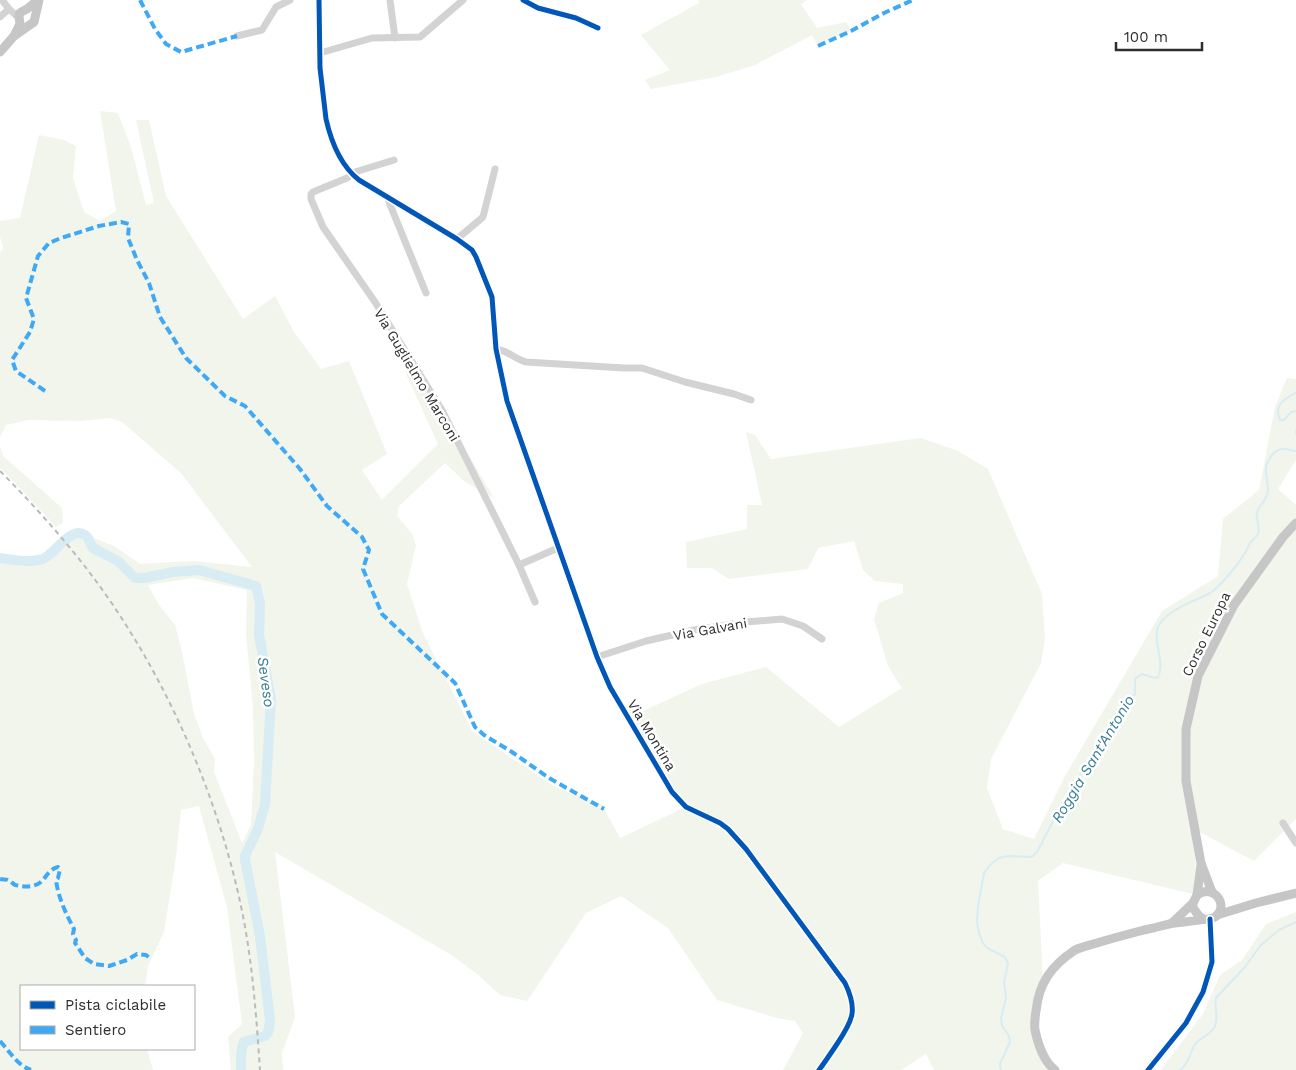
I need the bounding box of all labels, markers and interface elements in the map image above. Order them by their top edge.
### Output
scale bar [1116,20,1202,52]
text: 100 m [1124,28,1168,46]
street label: Via Guglielmo Marconi [371,306,463,444]
street label: Corso Europa [1179,589,1233,679]
street label: Via Galvani [672,615,748,643]
water label: Seveso [254,656,278,708]
water label: Roggia Sant'Antonio [1048,692,1138,826]
street label: Via Montina [624,697,680,774]
legend [20,985,195,1050]
text: Pista ciclabile [65,996,166,1014]
text: Sentiero [65,1021,126,1039]

